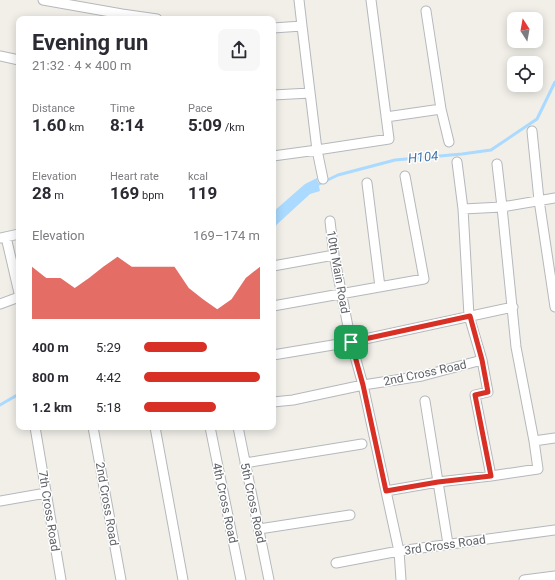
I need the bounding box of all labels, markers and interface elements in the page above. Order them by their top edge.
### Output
north arrow [507,12,543,48]
map controls [507,12,543,92]
button: share [218,29,260,71]
text: Evening run [32,30,148,55]
button: locate [507,56,543,92]
text: 21:32 · 4 × 400 m [32,58,131,73]
text: Distance [32,102,75,115]
text: Time [110,102,135,115]
text: Pace [188,102,212,115]
text: 1.60 [32,115,66,135]
text: 8:14 [110,115,144,135]
text: 5:09 [188,115,222,135]
text: km [66,121,84,134]
text: /km [222,121,245,134]
water label: H104 [407,148,439,166]
text: Elevation [32,170,77,183]
text: Heart rate [110,170,159,183]
text: kcal [188,170,208,183]
text: 28 [32,183,52,203]
text: 169 [110,183,139,203]
text: 119 [188,183,217,203]
text: m [52,189,64,202]
text: bpm [139,189,164,202]
text: Elevation [32,228,85,243]
text: 169–174 m [193,228,260,243]
street label: 10th Main Road [324,229,352,315]
pin [334,325,368,359]
icon: arrive [340,331,362,353]
text: 400 m [32,340,69,355]
text: 5:29 [96,340,121,355]
street label: 2nd Cross Road [382,357,468,389]
text: 800 m [32,370,69,385]
text: 4:42 [96,370,121,385]
text: 1.2 km [32,400,72,415]
text: 5:18 [96,400,121,415]
street label: 2nd Cross Road [93,461,121,547]
street label: 4th Cross Road [210,462,240,544]
street label: 5th Cross Road [238,462,268,544]
street label: 7th Cross Road [36,470,62,552]
street label: 3rd Cross Road [403,532,487,558]

